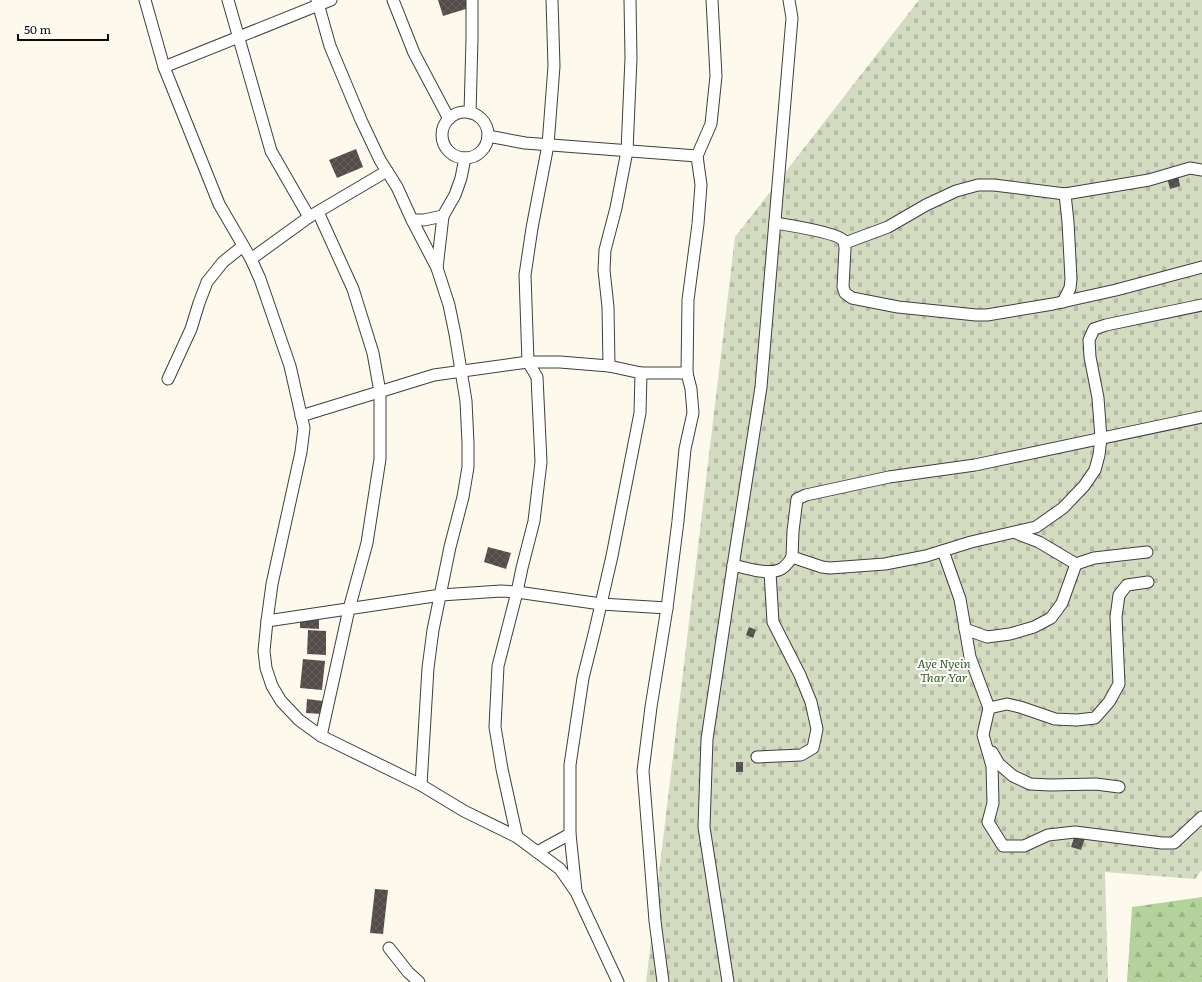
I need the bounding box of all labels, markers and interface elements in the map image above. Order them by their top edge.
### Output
scale bar [18,16,108,42]
text: 50 m [24,20,51,38]
park label: Aye Nyein Thar Yar [917,654,971,686]

